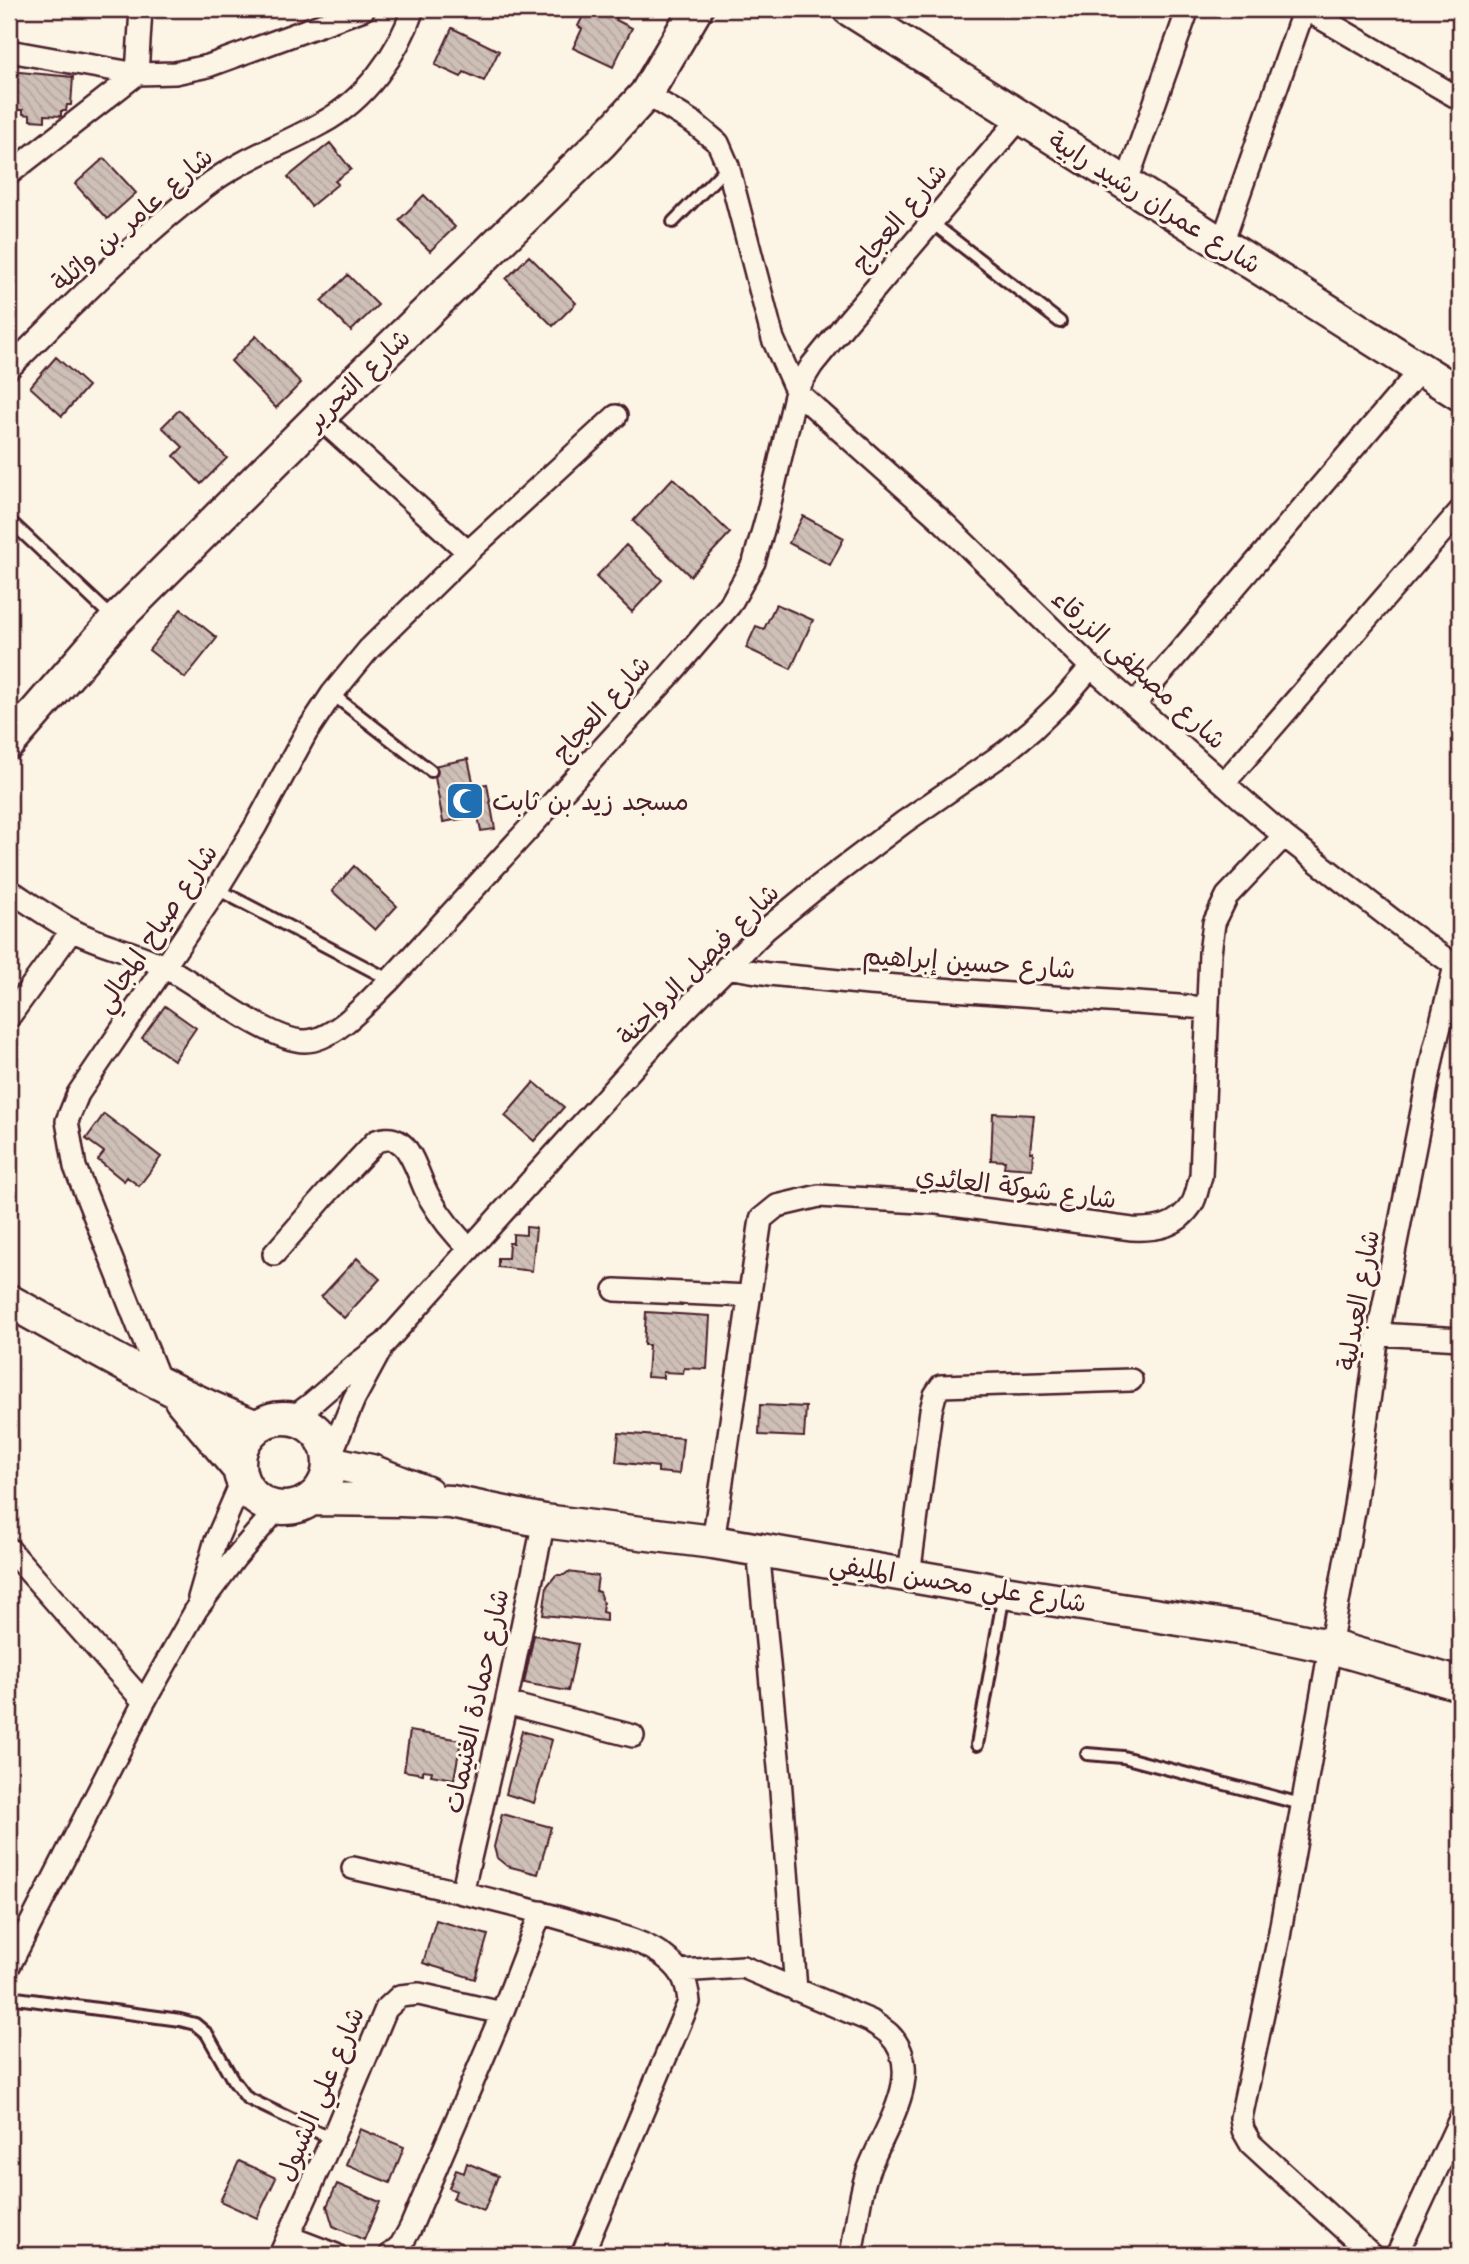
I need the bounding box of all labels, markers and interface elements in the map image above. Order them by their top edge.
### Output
street label: شارع عمران رشيد رابية [1042,125,1266,282]
street label: شارع عامر بن واثلة [46,142,221,299]
street label: شارع العجاج [846,157,955,279]
street label: شارع التحرير [299,323,418,439]
street label: شارع مصطفى الزرقاء [1044,584,1232,757]
street label: شارع العجاج [546,649,659,769]
mosque icon: مسجد زيد بن ثابت [444,780,486,822]
place label: مسجد زيد بن ثابت [492,787,689,817]
street label: شارع صياح المجالي [89,839,230,1022]
street label: شارع فيصل الرواحنة [612,878,787,1053]
street label: شارع حسين إبراهيم [861,941,1076,989]
street label: شارع شوكة العائدي [913,1161,1118,1218]
street label: شارع العبدلية [1332,1228,1388,1373]
street label: شارع علي محسن المليفي [826,1549,1088,1626]
street label: شارع حمادة الغنيمات [439,1586,517,1817]
street label: شارع علي الشبول [271,2003,378,2189]

